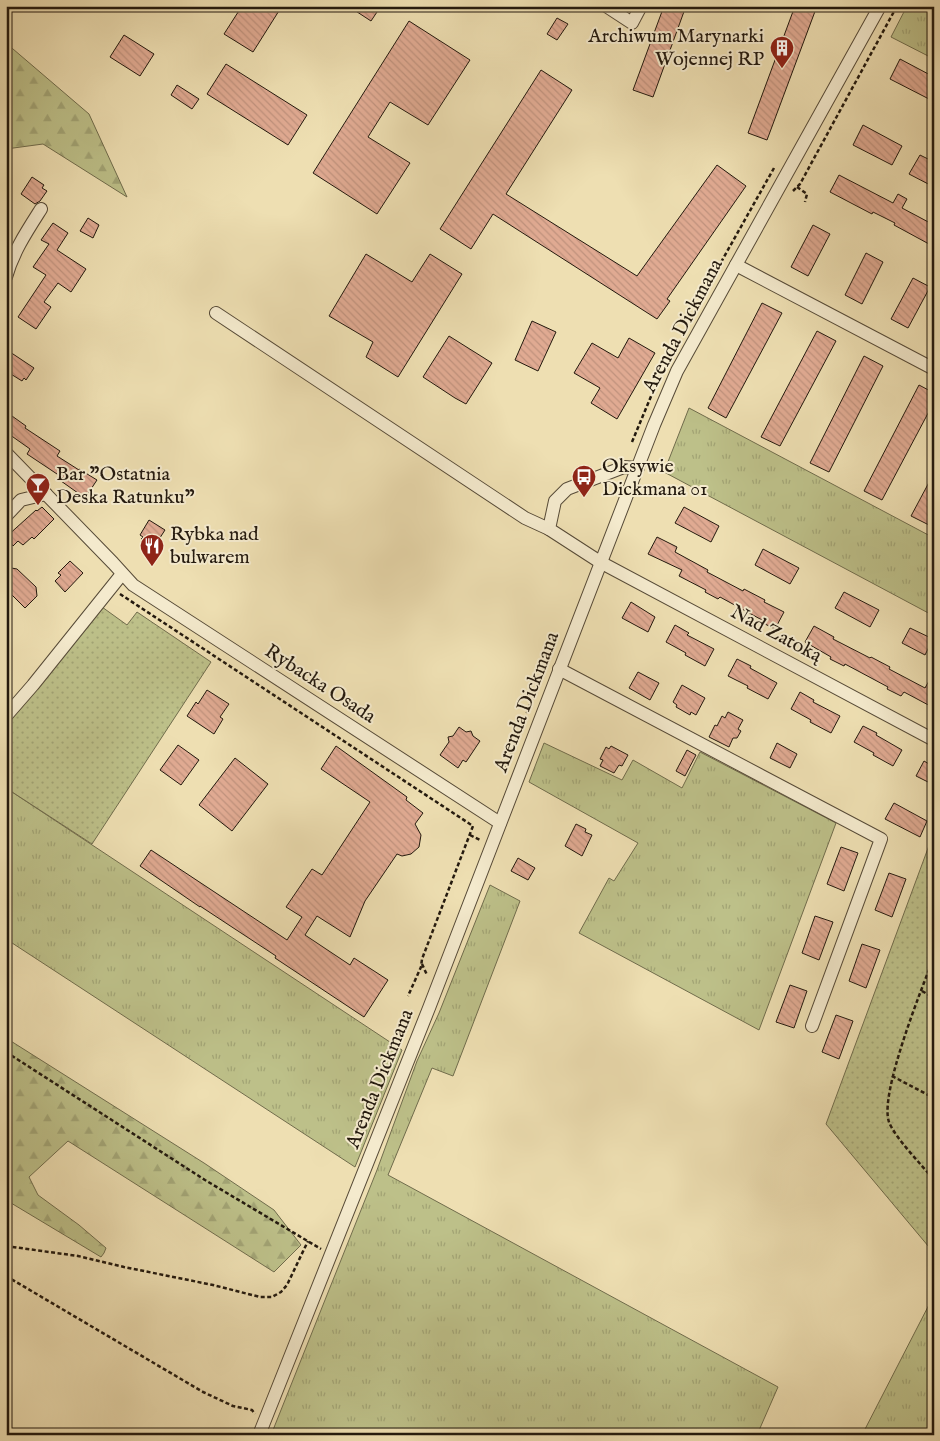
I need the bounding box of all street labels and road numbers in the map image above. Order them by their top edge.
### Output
street label: Arenda Dickmana [637,254,729,398]
street label: Nad Zatoką [726,600,827,669]
street label: Arenda Dickmana [488,628,565,777]
street label: Rybacka Osada [260,639,381,729]
street label: Arenda Dickmana [340,1005,420,1153]

